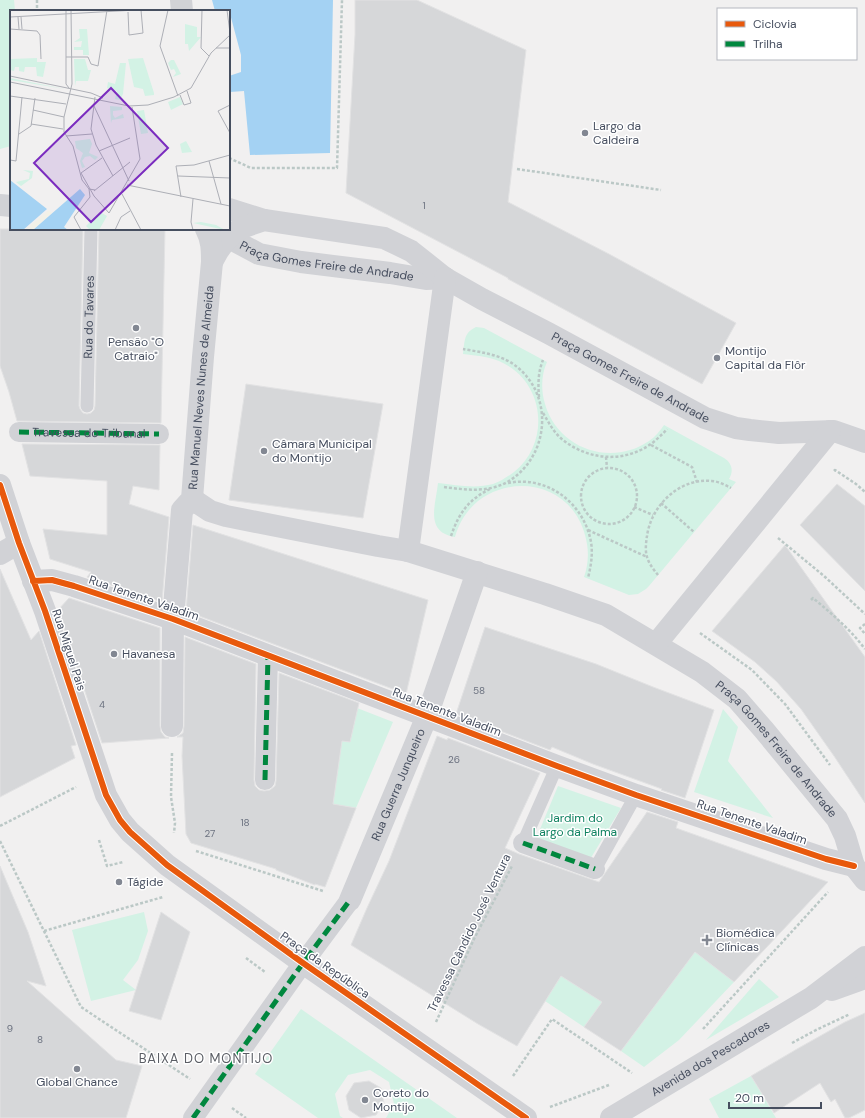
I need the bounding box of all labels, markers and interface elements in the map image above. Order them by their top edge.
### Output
legend [717,8,857,60]
inset map [10,10,230,230]
text: Ciclovia [753,16,797,32]
text: Trilha [753,36,782,52]
place label: Largo da Caldeira [593,118,641,148]
marker: Largo da Caldeira [580,128,590,138]
house number: 1 [422,199,426,212]
street label: Praça Gomes Freire de Andrade [237,237,415,285]
street label: Rua do Tavares [80,275,98,359]
street label: Rua Manuel Neves Nunes de Almeida [185,285,218,490]
marker: Pensão "O Catraio" [131,323,141,333]
street label: Praça Gomes Freire de Andrade [549,328,711,427]
place label: Pensão "O Catraio" [108,334,164,364]
place label: Montijo Capital da Flôr [725,343,806,373]
marker: Montijo Capital da Flôr [712,353,722,363]
street label: Travessa do Tribunal [32,424,146,442]
place label: Câmara Municipal do Montijo [272,436,372,466]
marker: Câmara Municipal do Montijo [259,446,269,456]
street label: Rua Tenente Valadim [87,572,201,624]
street label: Rua Miguel Pais [48,607,90,693]
place label: Havanesa [122,646,175,662]
marker: Havanesa [109,649,119,659]
street label: Praça Gomes Freire de Andrade [712,677,841,821]
street label: Rua Tenente Valadim [390,684,504,740]
house number: 58 [473,684,485,697]
house number: 4 [99,698,105,711]
street label: Rua Guerra Junqueiro [368,726,429,843]
house number: 26 [448,753,460,766]
street label: Rua Tenente Valadim [695,796,809,848]
park label: Jardim do Largo da Palma [533,810,617,840]
house number: 18 [240,816,250,829]
house number: 27 [205,827,215,840]
street label: Travessa Cândido José Ventura [424,851,514,1015]
place label: Tágide [127,874,163,890]
marker: Tágide [114,877,124,887]
place label: Biomédica Clínicas [716,925,775,955]
street label: Praça da República [277,928,373,1002]
marker: Biomédica Clínicas [701,934,713,946]
street label: Avenida dos Pescadores [648,1017,773,1100]
house number: 9 [7,1022,13,1035]
house number: 8 [37,1033,43,1046]
district label: BAIXA DO MONTIJO [139,1050,273,1067]
marker: Global Chance [72,1064,82,1074]
place label: Global Chance [36,1074,118,1090]
scale bar [729,1084,821,1110]
place label: Coreto do Montijo [373,1085,429,1115]
text: 20 m [735,1090,764,1106]
marker: Coreto do Montijo [360,1095,370,1105]

